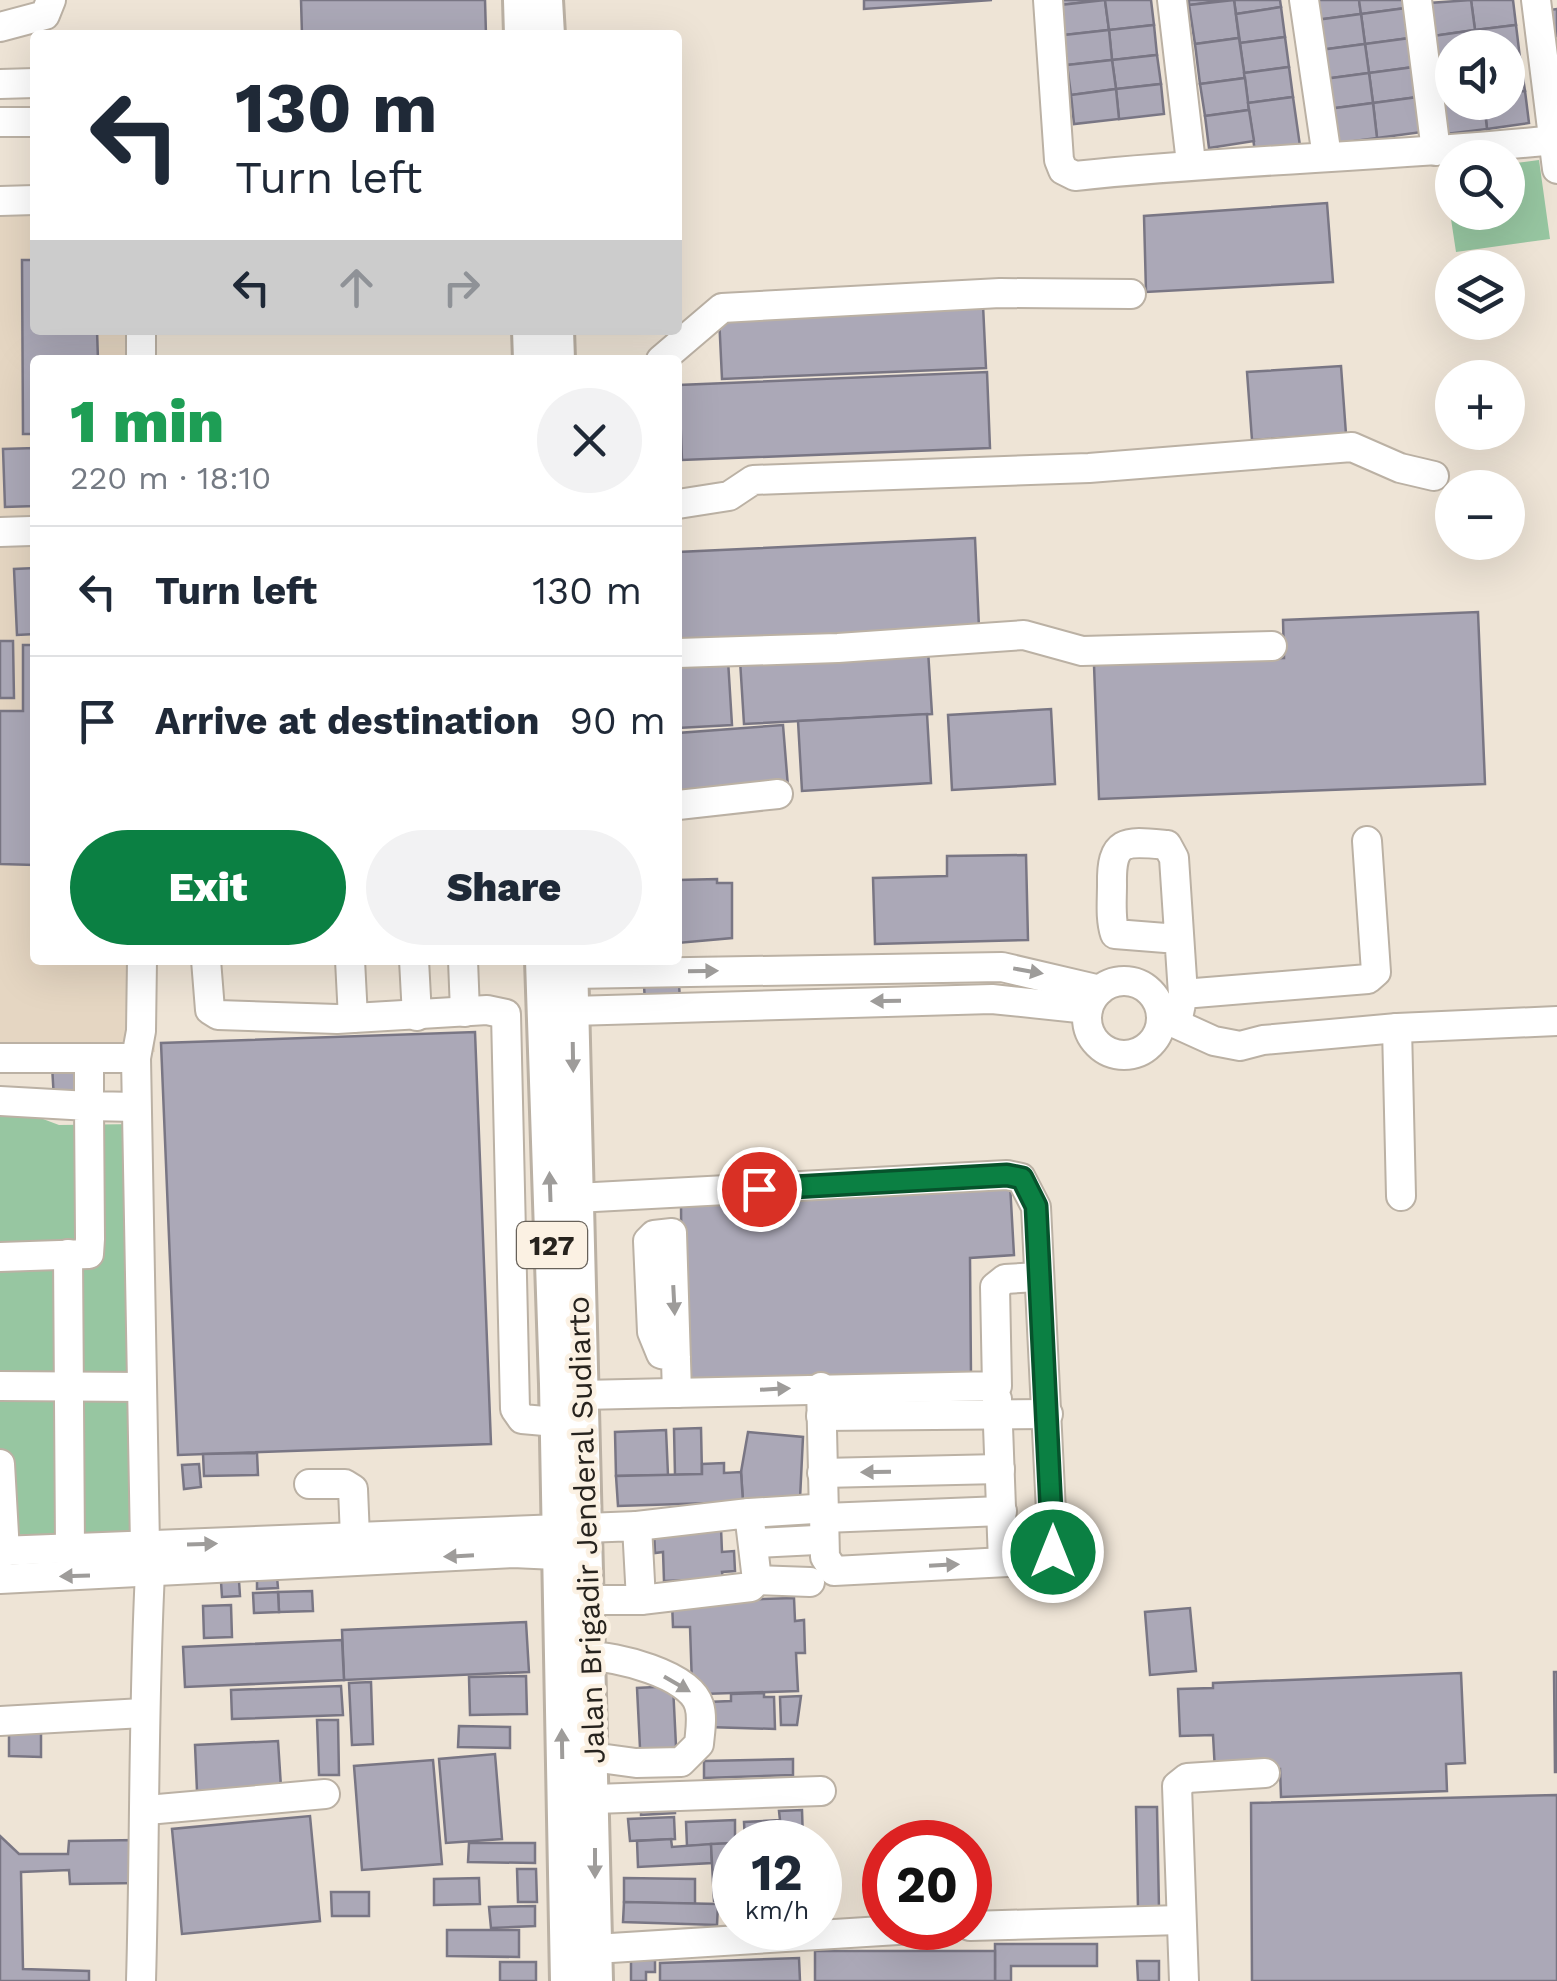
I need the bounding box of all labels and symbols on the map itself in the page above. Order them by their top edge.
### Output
one-way arrow [688,963,720,979]
one-way arrow [1012,964,1044,979]
one-way arrow [870,994,902,1010]
one-way arrow [565,1042,581,1074]
pin [717,1147,802,1232]
one-way arrow [542,1171,558,1203]
road number: 127 [517,1222,587,1268]
one-way arrow [666,1284,682,1316]
street label: Jalan Brigadir Jenderal Sudiarto [560,1295,612,1765]
one-way arrow [759,1381,791,1397]
one-way arrow [860,1464,892,1480]
position arrow [1001,1500,1105,1604]
one-way arrow [187,1535,219,1551]
one-way arrow [442,1548,474,1564]
one-way arrow [928,1557,960,1573]
one-way arrow [59,1568,91,1584]
one-way arrow [663,1675,691,1692]
one-way arrow [554,1727,570,1759]
speed limit sign: 20 [862,1820,992,1950]
one-way arrow [587,1847,603,1879]

